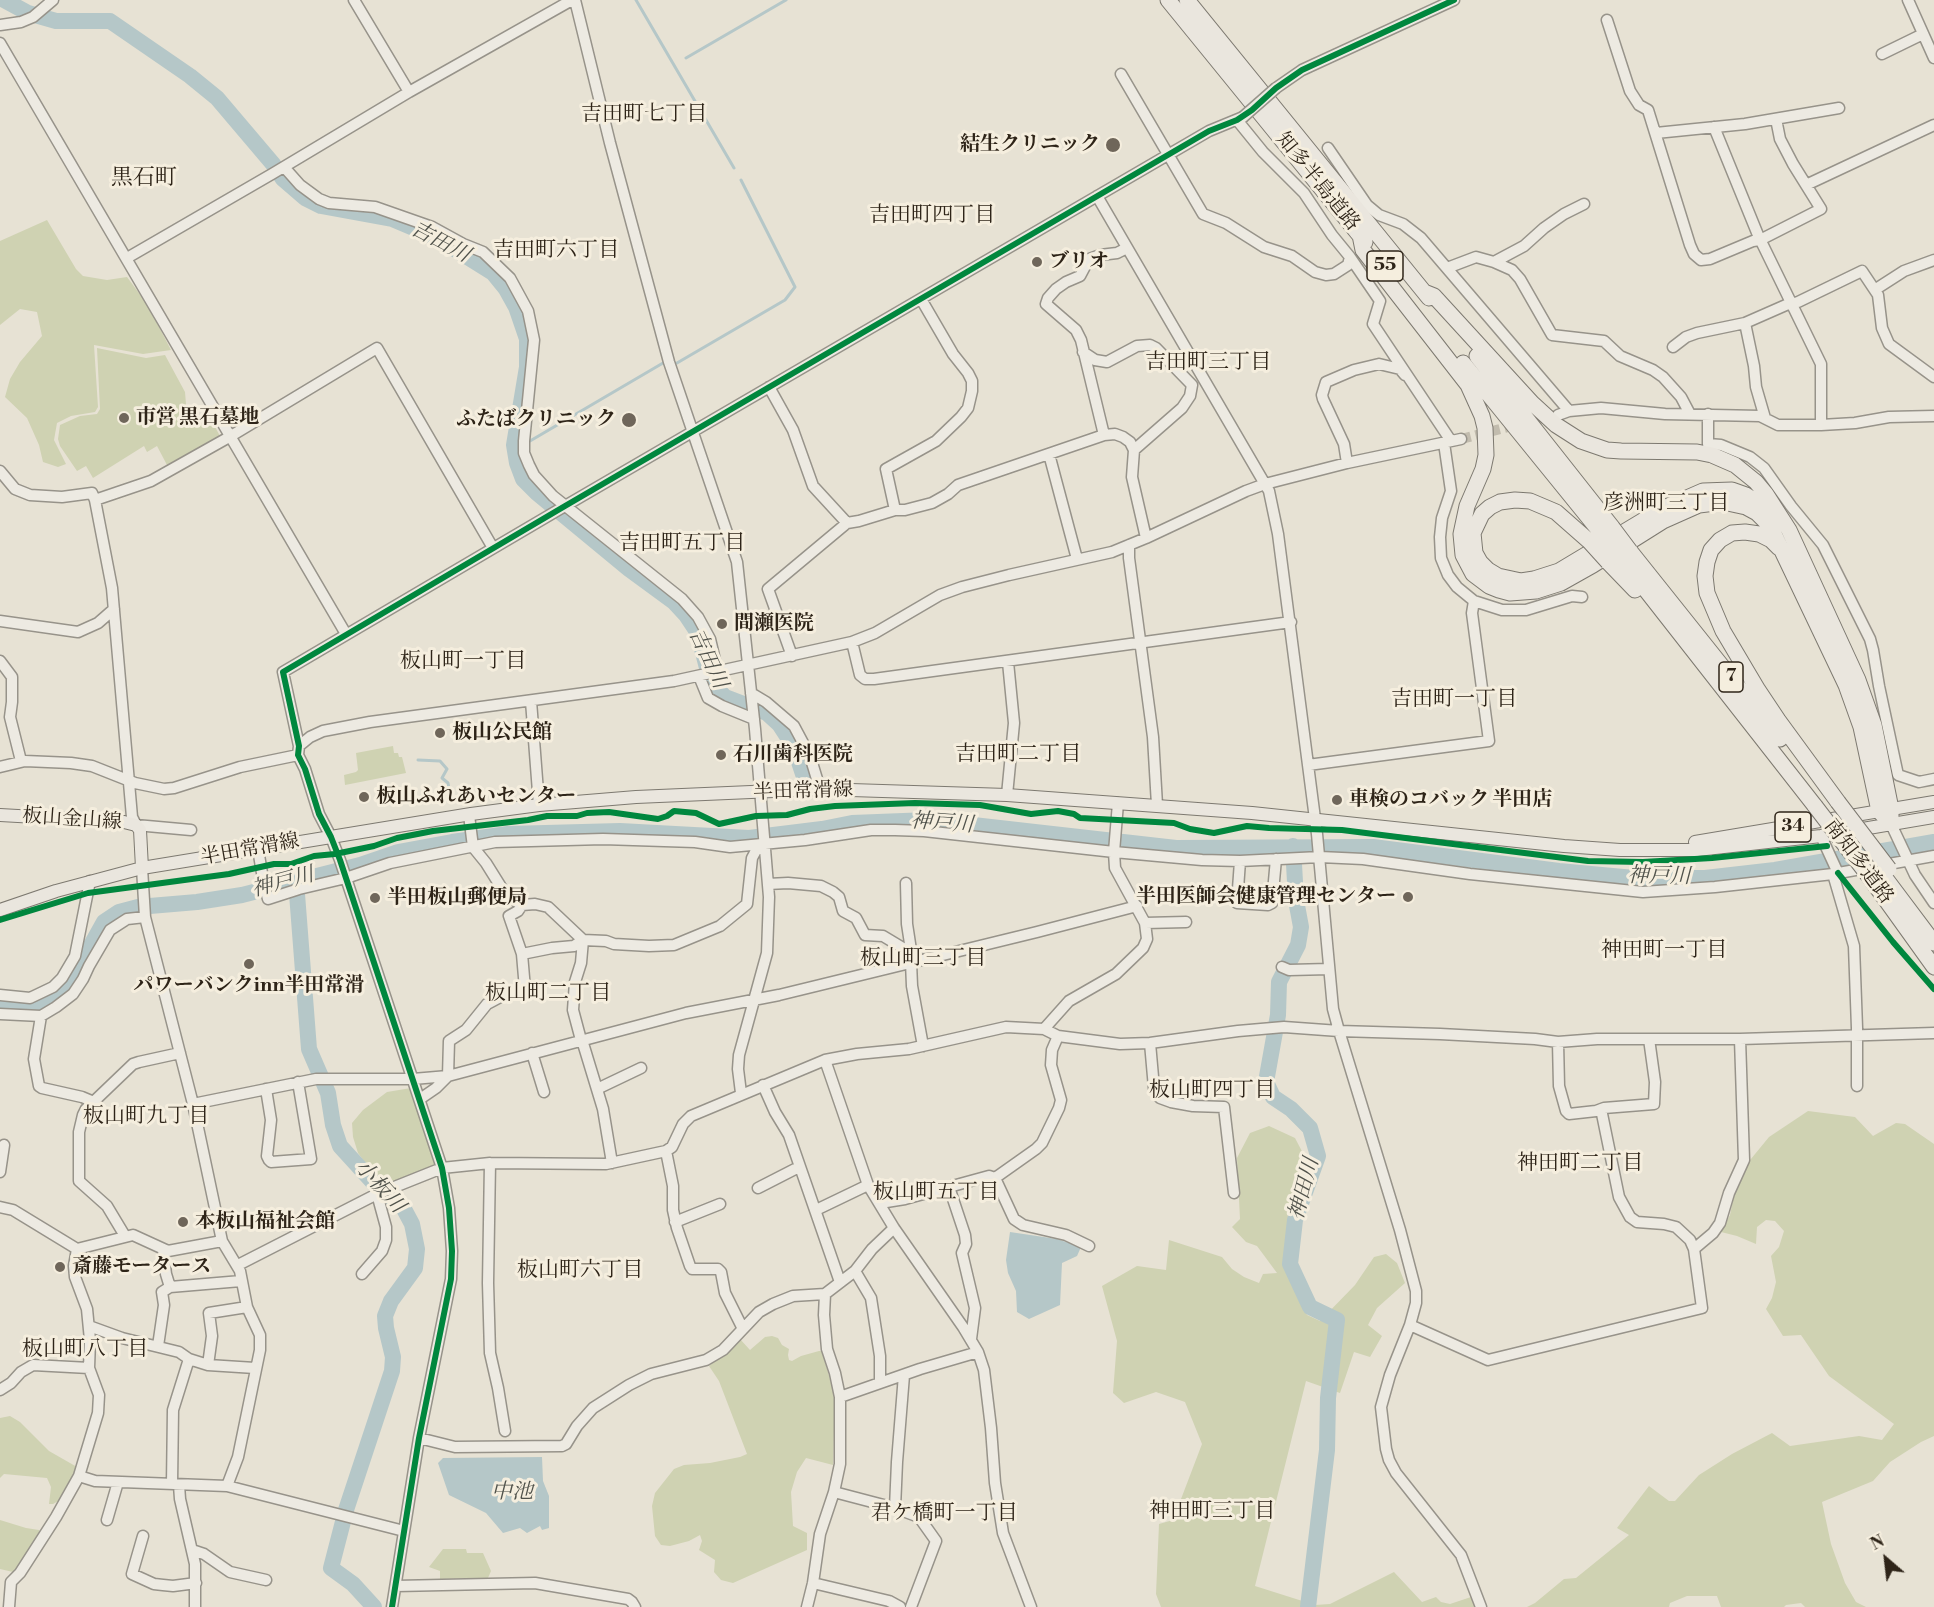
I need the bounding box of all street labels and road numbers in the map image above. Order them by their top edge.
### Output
street label: 知多半島道路 [1270,128,1364,236]
road number: 55 [1367,251,1403,281]
road number: 7 [1719,662,1743,692]
street label: 半田常滑線 [753,778,853,806]
street label: 板山金山線 [21,805,123,835]
road number: 34 [1775,812,1811,842]
street label: 南知多道路 [1818,815,1898,909]
street label: 半田常滑線 [199,829,301,871]

